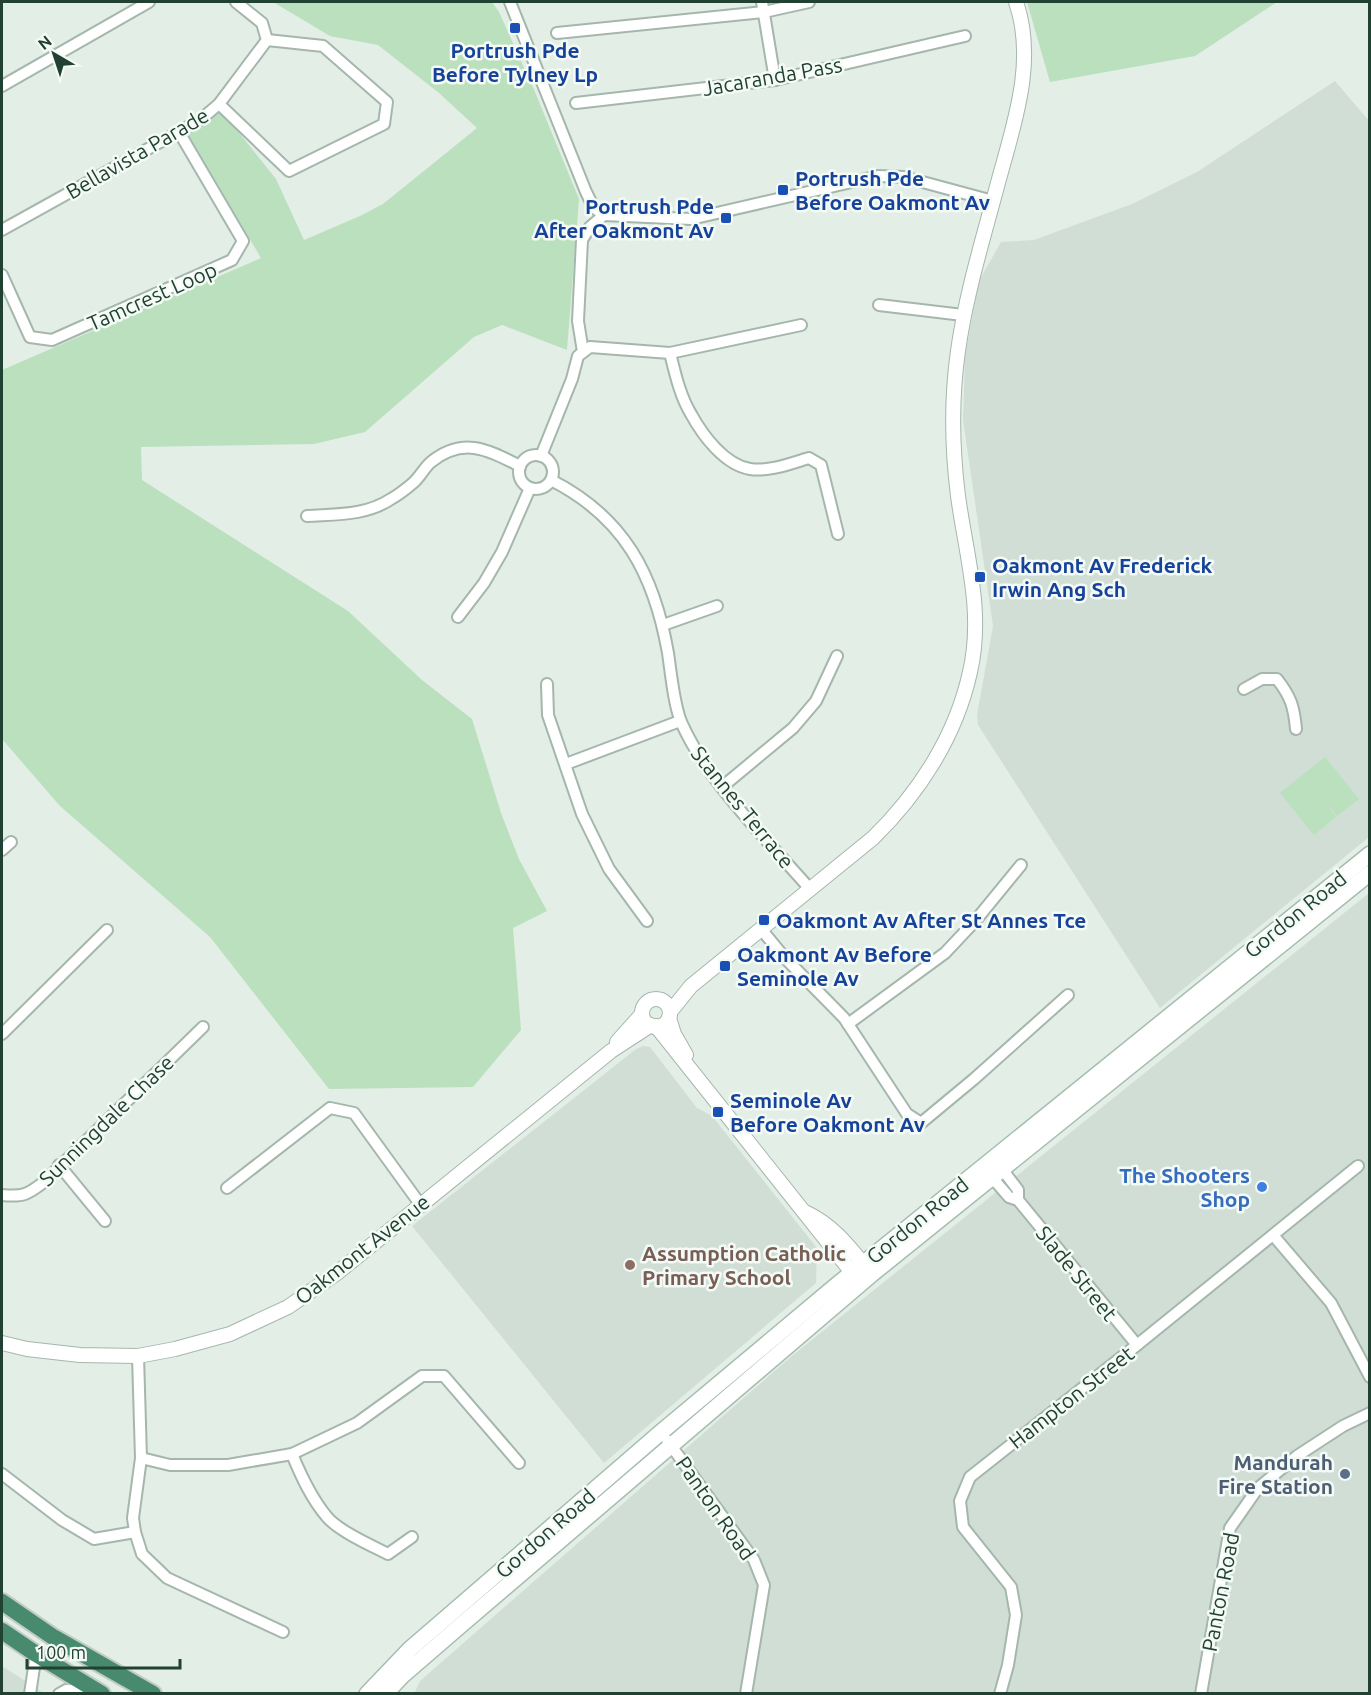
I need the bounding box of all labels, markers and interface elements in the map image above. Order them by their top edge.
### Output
marker: Portrush Pde Before Tylney Lp [508,21,522,35]
north arrow [24,24,84,84]
text: N [34,32,55,53]
place label: Portrush Pde Before Tylney Lp [432,38,598,86]
street label: Jacaranda Pass [700,52,844,100]
street label: Bellavista Parade [61,102,213,204]
place label: Portrush Pde Before Oakmont Av [795,166,990,214]
marker: Portrush Pde Before Oakmont Av [776,183,790,197]
place label: Portrush Pde After Oakmont Av [534,194,714,242]
marker: Portrush Pde After Oakmont Av [719,211,733,225]
street label: Tamcrest Loop [84,257,220,335]
place label: Oakmont Av Frederick Irwin Ang Sch [992,553,1213,601]
marker: Oakmont Av Frederick Irwin Ang Sch [973,570,987,584]
street label: Stannes Terrace [687,741,799,873]
street label: Gordon Road [1239,866,1351,962]
place label: Oakmont Av After St Annes Tce [776,908,1086,932]
marker: Oakmont Av After St Annes Tce [757,913,771,927]
place label: Oakmont Av Before Seminole Av [737,942,932,990]
marker: Oakmont Av Before Seminole Av [718,959,732,973]
street label: Sunningdale Chase [34,1050,178,1190]
place label: Seminole Av Before Oakmont Av [730,1088,925,1136]
marker: Seminole Av Before Oakmont Av [711,1105,725,1119]
place label: The Shooters Shop [1119,1163,1250,1211]
street label: Gordon Road [861,1172,973,1268]
marker: The Shooters Shop [1255,1180,1269,1194]
street label: Oakmont Avenue [290,1189,434,1309]
street label: Slade Street [1032,1221,1122,1325]
place label: Assumption Catholic Primary School [642,1241,846,1289]
marker: Assumption Catholic Primary School [623,1258,637,1272]
street label: Hampton Street [1004,1341,1138,1453]
place label: Mandurah Fire Station [1218,1450,1333,1498]
street label: Panton Road [672,1452,760,1564]
marker: Mandurah Fire Station [1338,1467,1352,1481]
street label: Gordon Road [490,1483,600,1583]
street label: Panton Road [1197,1530,1243,1654]
scale bar [27,1632,180,1670]
text: 100 m [36,1642,86,1662]

